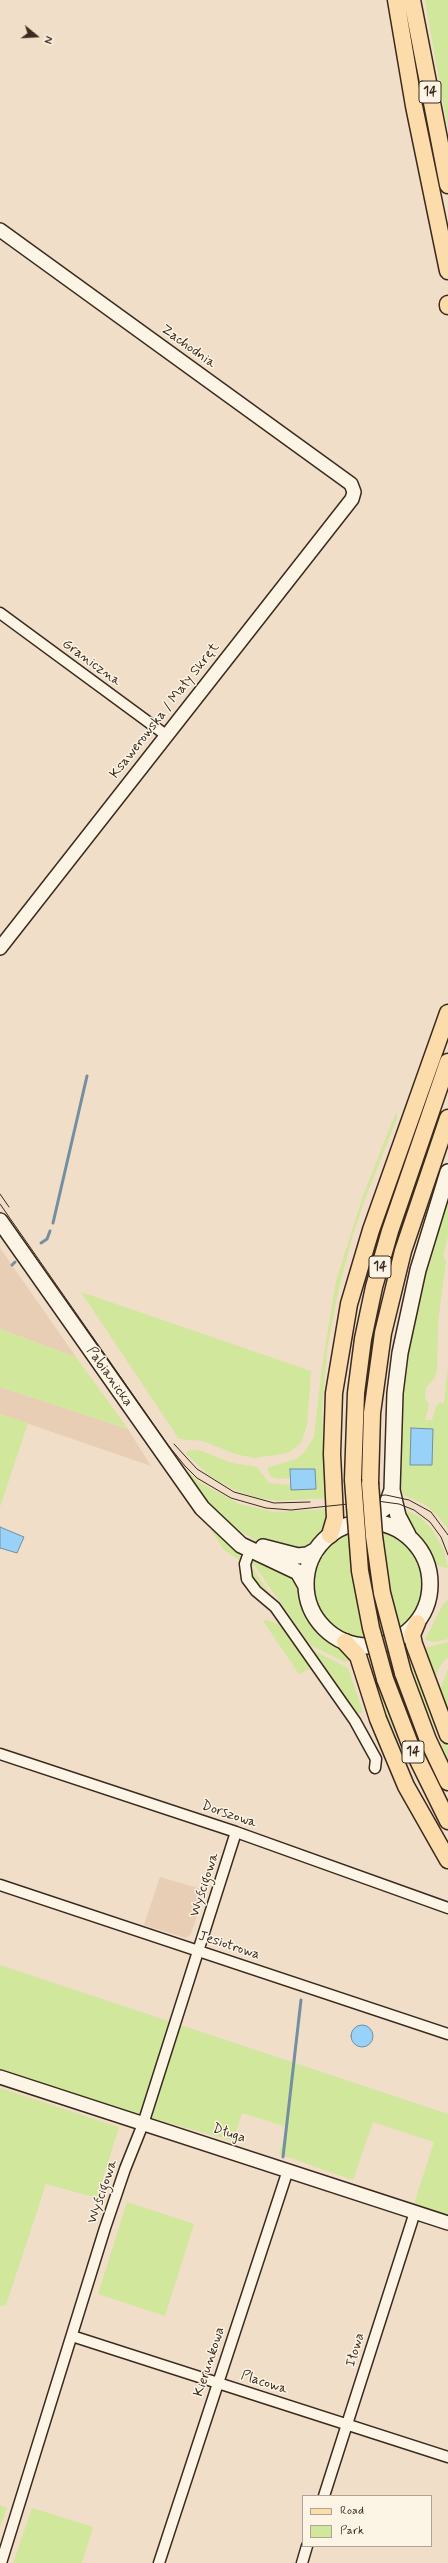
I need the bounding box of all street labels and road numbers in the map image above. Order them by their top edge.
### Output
road number: 14 [419,81,441,103]
street label: Zachodnia [157,322,219,372]
street label: Graniczna [58,636,124,690]
street label: Ksawerowska / Mały Skręt [107,640,223,782]
road number: 14 [369,1256,391,1278]
street label: Pabianicka [82,1344,136,1410]
road number: 14 [402,1741,424,1763]
street label: Dorszowa [199,1798,259,1832]
street label: Wyścigowa [187,1851,223,1919]
street label: Jesiotrowa [196,1928,262,1964]
street label: Długa [210,2121,248,2147]
street label: Wyścigowa [84,2158,122,2226]
street label: Kierunkowa [191,2325,229,2399]
street label: Iłowa [343,2331,369,2369]
street label: Placowa [238,2368,290,2398]

